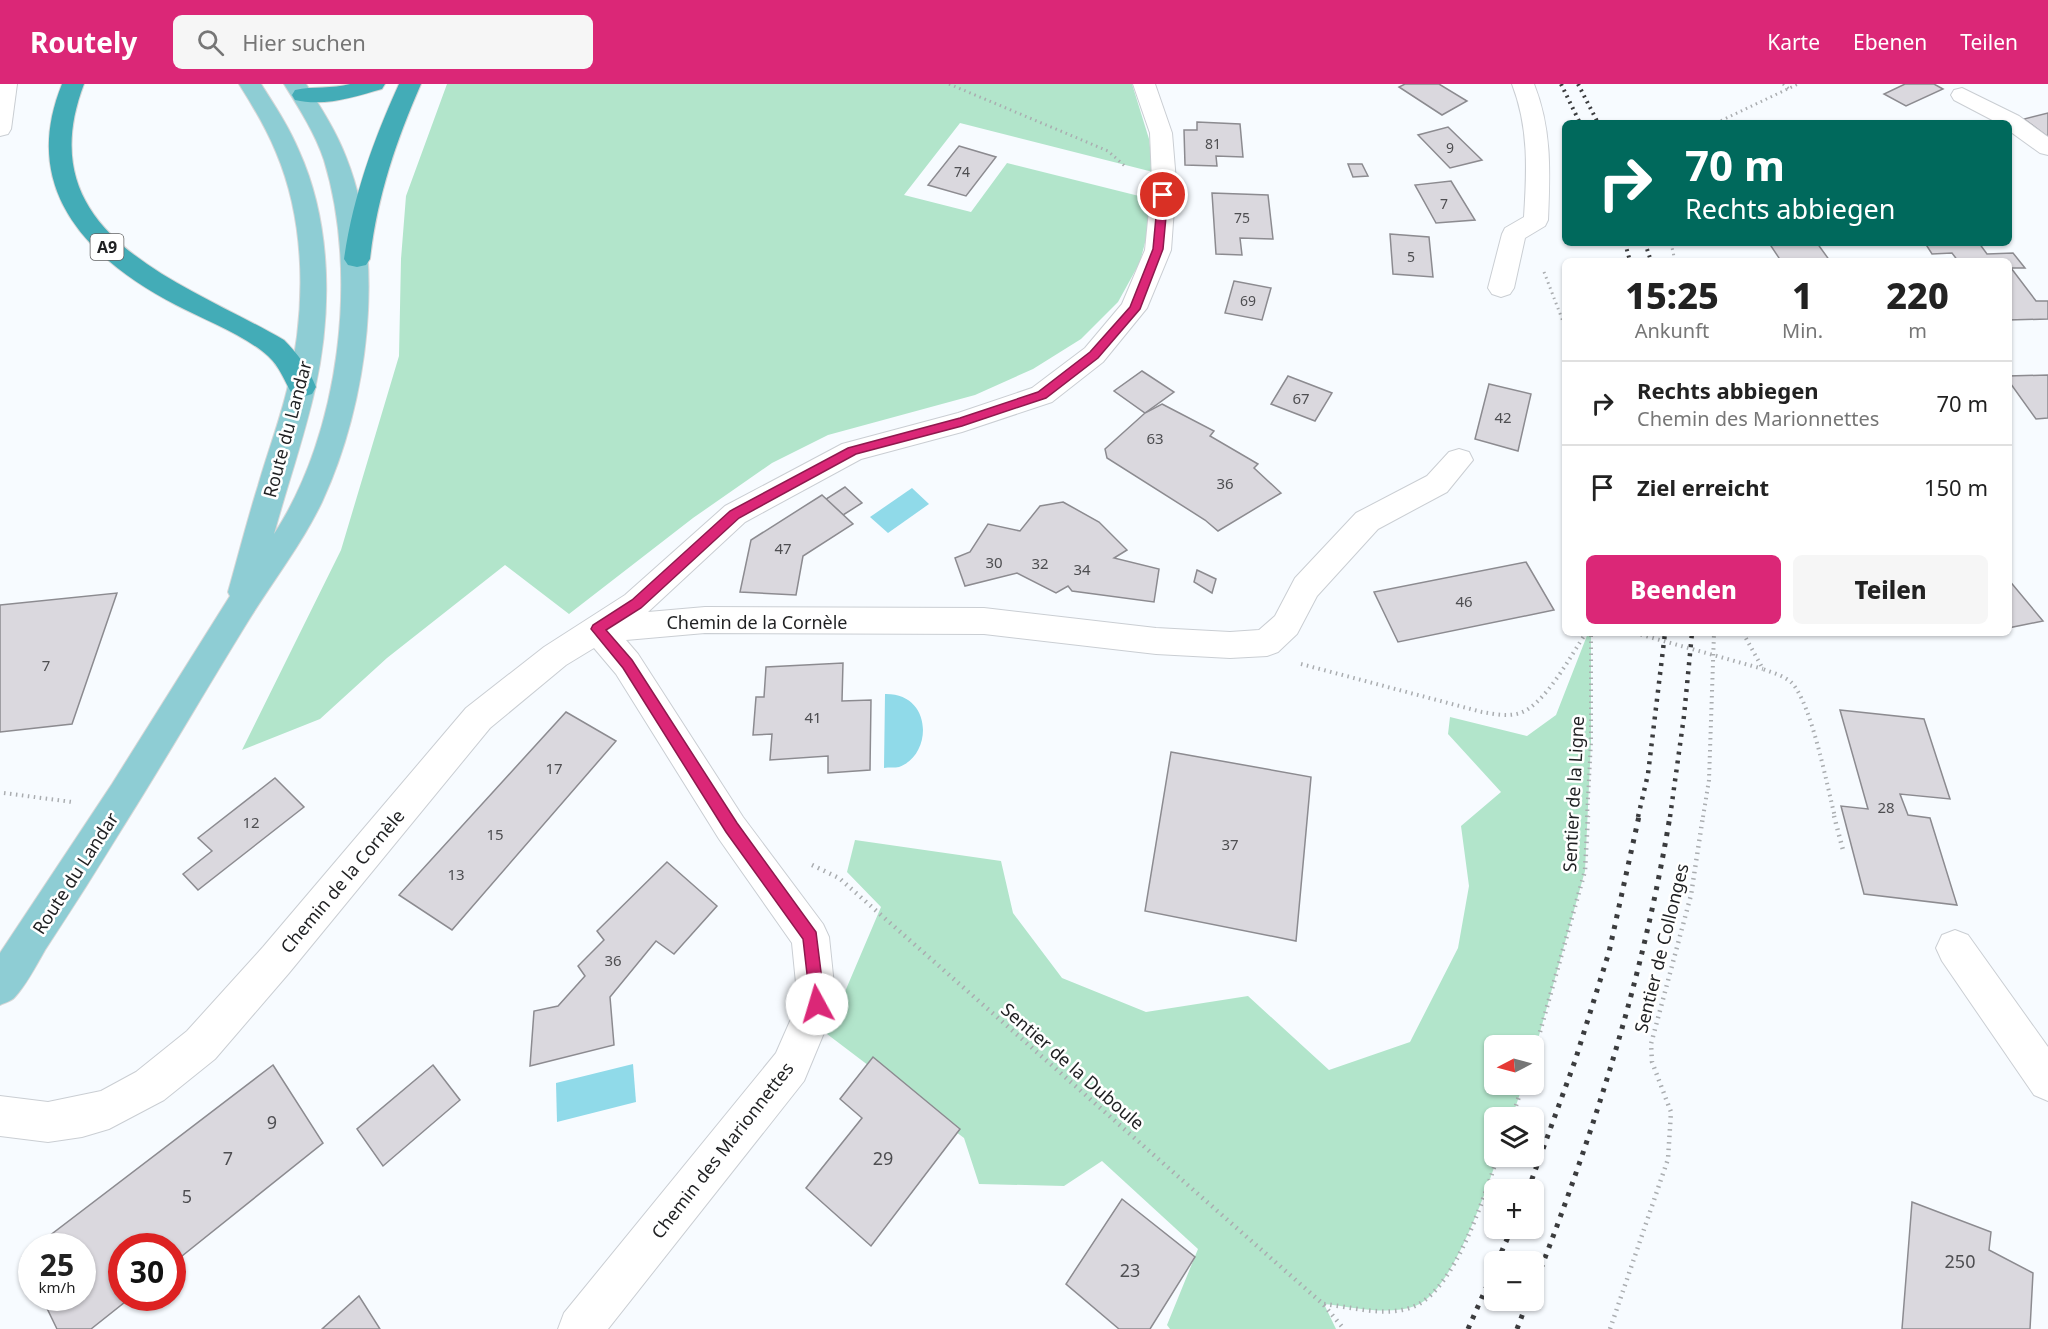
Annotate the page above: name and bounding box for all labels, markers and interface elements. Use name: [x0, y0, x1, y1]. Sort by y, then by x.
search box: [173, 15, 593, 69]
text: Routely: [30, 23, 137, 61]
icon: search: [194, 26, 227, 59]
text: Hier suchen: [242, 27, 366, 57]
text: Karte: [1767, 28, 1820, 56]
text: Ebenen: [1853, 28, 1927, 56]
text: Teilen: [1960, 28, 2018, 56]
house number: 81: [1205, 134, 1221, 153]
text: 70 m: [1685, 136, 1785, 193]
house number: 9: [1446, 138, 1454, 157]
icon: right: [1586, 144, 1664, 222]
house number: 74: [954, 162, 970, 181]
pin: [1137, 169, 1188, 220]
icon: arrive: [1146, 178, 1179, 211]
text: Rechts abbiegen: [1685, 190, 1895, 227]
house number: 7: [1440, 194, 1448, 213]
house number: 75: [1234, 208, 1250, 227]
road number: A9: [90, 234, 124, 260]
house number: 5: [1407, 247, 1415, 266]
text: 15:25: [1625, 271, 1719, 320]
text: 1: [1792, 271, 1813, 320]
text: 220: [1886, 271, 1949, 320]
house number: 69: [1240, 291, 1256, 310]
text: Ankunft: [1635, 317, 1709, 344]
text: Min.: [1782, 317, 1823, 344]
text: m: [1908, 317, 1927, 344]
street label: Route du Landar: [257, 357, 317, 500]
text: Rechts abbiegen: [1637, 375, 1819, 405]
icon: right: [1586, 387, 1619, 420]
house number: 67: [1292, 388, 1310, 408]
text: 70 m: [1937, 388, 1988, 418]
text: Chemin des Marionnettes: [1637, 405, 1879, 432]
house number: 42: [1494, 407, 1512, 427]
house number: 63: [1146, 428, 1164, 448]
icon: arrive: [1586, 471, 1619, 504]
text: Ziel erreicht: [1637, 472, 1769, 502]
text: 150 m: [1924, 472, 1988, 502]
house number: 36: [1216, 473, 1234, 493]
house number: 47: [774, 538, 792, 558]
house number: 30: [985, 552, 1003, 572]
house number: 32: [1031, 553, 1049, 573]
button: Beenden: [1586, 555, 1781, 624]
button: Teilen: [1793, 555, 1988, 624]
house number: 34: [1073, 559, 1091, 579]
house number: 46: [1455, 591, 1473, 611]
street label: Chemin de la Cornèle: [666, 610, 848, 634]
house number: 7: [42, 655, 50, 675]
house number: 41: [804, 707, 822, 727]
street label: Sentier de la Ligne: [1557, 715, 1589, 873]
house number: 17: [545, 758, 563, 778]
house number: 28: [1877, 797, 1895, 817]
street label: Chemin de la Cornèle: [275, 804, 409, 958]
street label: Route du Landar: [27, 807, 124, 939]
house number: 12: [242, 812, 260, 832]
house number: 15: [486, 824, 504, 844]
house number: 37: [1221, 834, 1239, 854]
street label: Sentier de Collonges: [1628, 861, 1694, 1035]
house number: 13: [447, 864, 465, 884]
house number: 36: [604, 950, 622, 970]
position arrow: [785, 972, 849, 1036]
street label: Sentier de la Duboule: [996, 997, 1150, 1135]
north arrow: [1484, 1035, 1544, 1095]
map controls: [1484, 1035, 1544, 1311]
street label: Chemin des Marionnettes: [645, 1057, 799, 1243]
button: layers: [1484, 1107, 1544, 1167]
house number: 9: [267, 1110, 277, 1134]
house number: 7: [223, 1146, 233, 1170]
house number: 29: [873, 1146, 893, 1170]
button: +: [1484, 1179, 1544, 1239]
house number: 5: [182, 1184, 192, 1208]
speed limit sign: 30: [108, 1233, 186, 1311]
text: 25: [40, 1244, 74, 1285]
house number: 250: [1945, 1249, 1975, 1273]
button: −: [1484, 1251, 1544, 1311]
house number: 23: [1120, 1258, 1140, 1282]
text: km/h: [39, 1277, 75, 1297]

